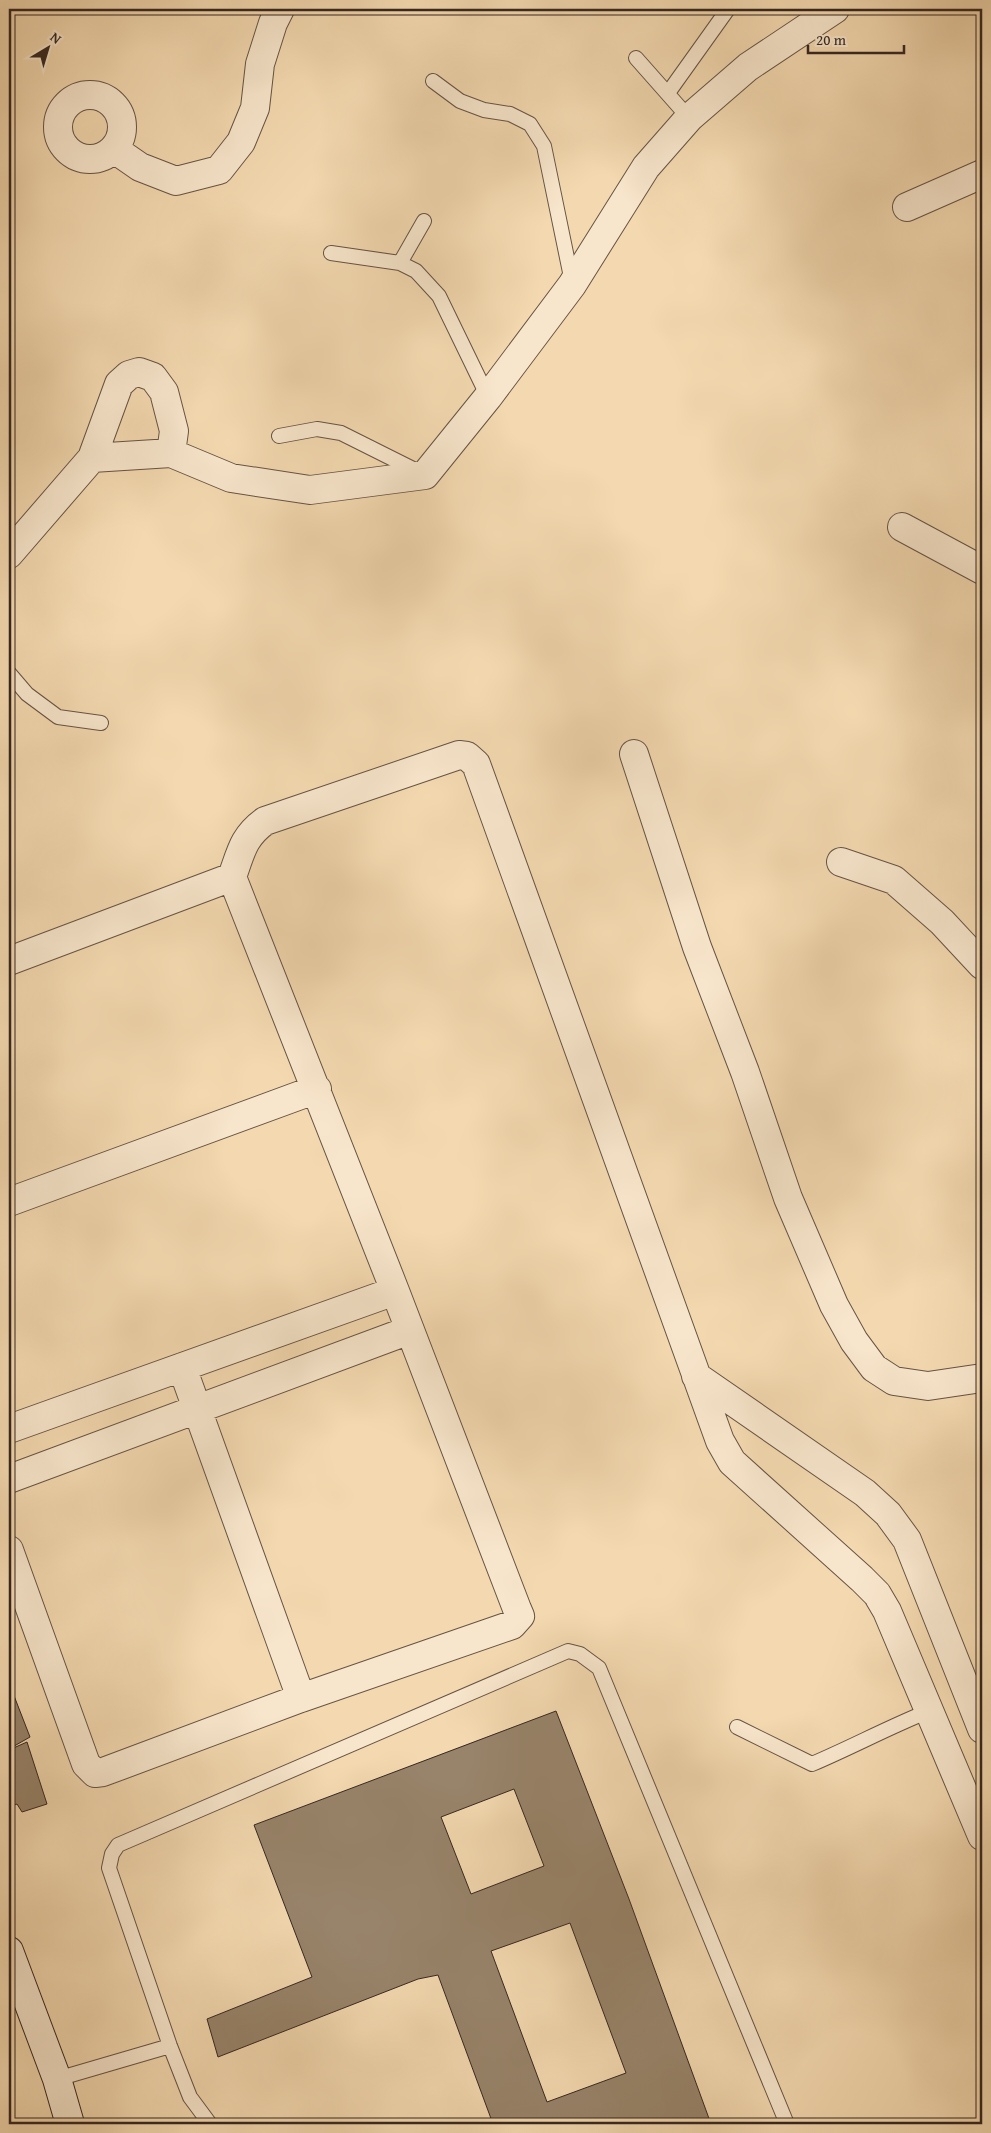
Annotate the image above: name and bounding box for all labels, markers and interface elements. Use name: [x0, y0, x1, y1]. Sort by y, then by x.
north arrow: [22, 22, 72, 72]
scale bar: [808, 22, 905, 54]
text: N: [46, 27, 66, 49]
text: 20 m: [816, 29, 847, 50]

